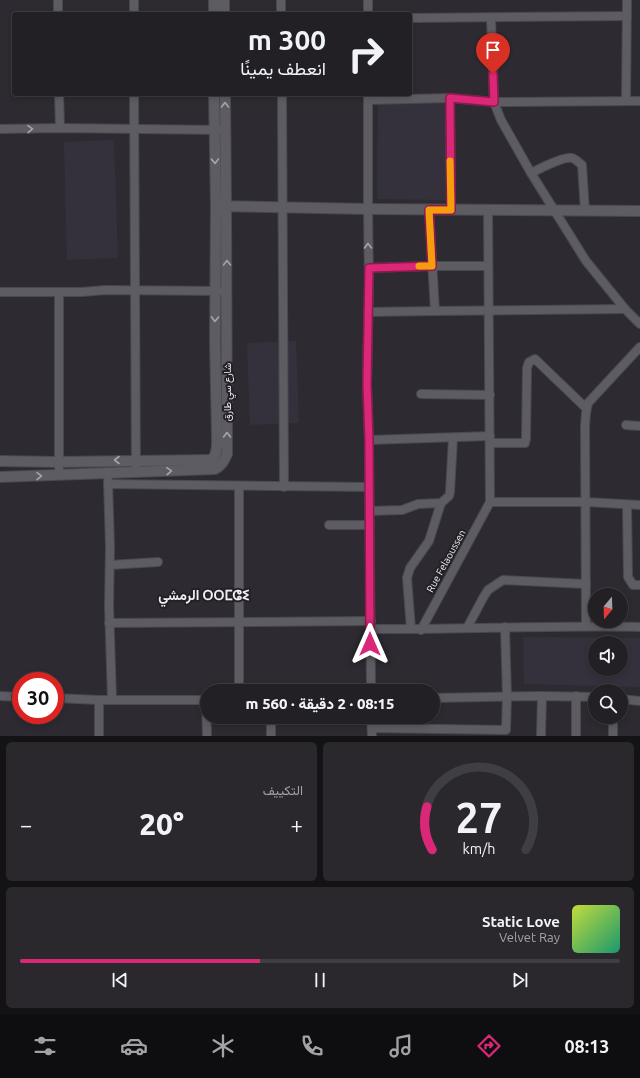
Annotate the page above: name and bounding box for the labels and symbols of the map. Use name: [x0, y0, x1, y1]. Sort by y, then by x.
pin: [476, 33, 510, 74]
one-way arrow: [221, 102, 229, 108]
one-way arrow: [27, 125, 33, 133]
one-way arrow: [211, 158, 219, 164]
one-way arrow: [364, 243, 373, 249]
one-way arrow: [223, 260, 231, 266]
one-way arrow: [211, 316, 219, 322]
street label: شارع سي طارق: [222, 363, 236, 421]
one-way arrow: [223, 432, 231, 438]
one-way arrow: [114, 456, 120, 465]
one-way arrow: [166, 467, 172, 475]
one-way arrow: [36, 471, 42, 480]
street label: Rue Felaoussen: [424, 528, 468, 594]
district label: الرمشي ⵔⵔⵎⵛⵉ: [158, 587, 250, 607]
north arrow: [588, 588, 628, 628]
position arrow: [349, 623, 391, 665]
speed limit sign: 30: [12, 672, 64, 724]

